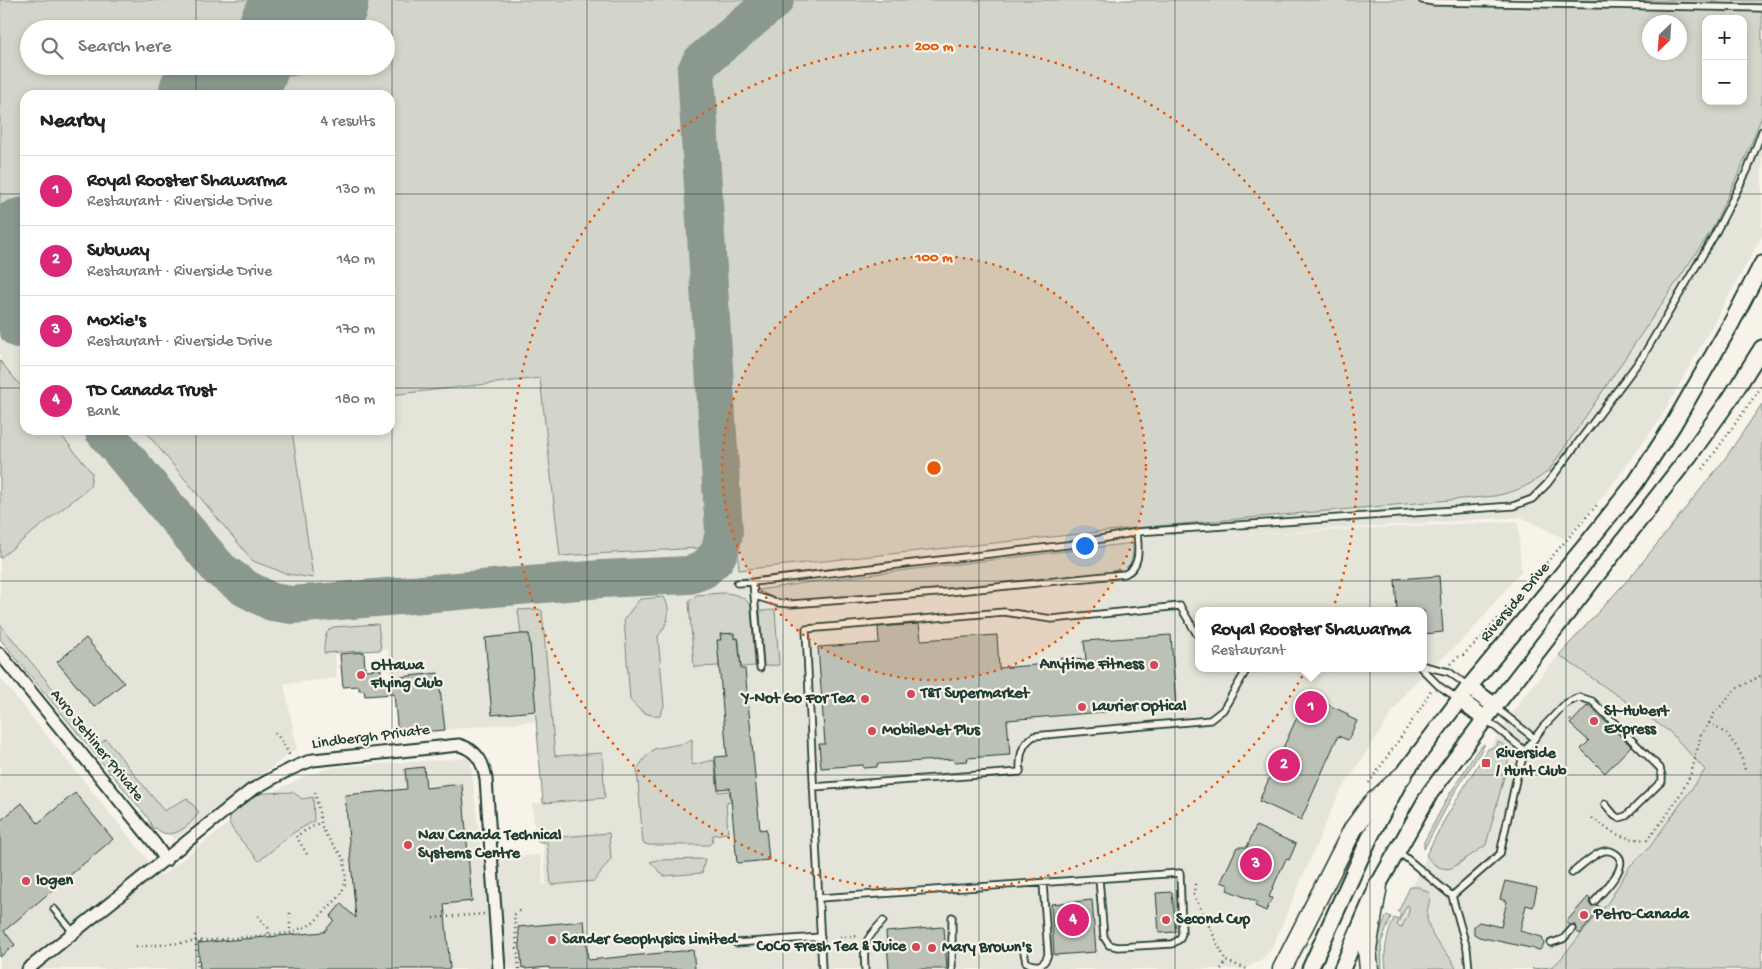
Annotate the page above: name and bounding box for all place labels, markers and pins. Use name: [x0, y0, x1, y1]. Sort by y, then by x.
centre of rings: [925, 459, 943, 477]
place label: Anytime Fitness: [1039, 656, 1145, 675]
place label: Ottawa Flying Club: [370, 657, 443, 694]
marker: Anytime Fitness: [1148, 659, 1160, 671]
marker: Ottawa Flying Club: [355, 669, 367, 681]
place label: T&T Supermarket: [919, 685, 1031, 704]
marker: T&T Supermarket: [905, 688, 917, 700]
pin: 1: [1295, 688, 1327, 726]
place label: Y-Not Go For Tea: [740, 690, 856, 709]
marker: Y-Not Go For Tea: [859, 693, 871, 705]
place label: Laurier Optical: [1092, 698, 1187, 717]
marker: Laurier Optical: [1076, 701, 1088, 713]
place label: St-Hubert Express: [1604, 703, 1670, 740]
marker: St-Hubert Express: [1588, 715, 1600, 727]
place label: MobileNet Plus: [882, 722, 981, 741]
marker: MobileNet Plus: [866, 725, 878, 737]
place label: Riverside / Hunt Club: [1495, 745, 1567, 782]
pin: 2: [1268, 746, 1300, 784]
marker: Riverside / Hunt Club: [1480, 757, 1492, 769]
place label: Nav Canada Technical Systems Centre: [418, 827, 562, 864]
marker: Nav Canada Technical Systems Centre: [402, 839, 414, 851]
pin: 3: [1240, 845, 1272, 883]
place label: Iogen: [36, 872, 74, 891]
marker: Iogen: [20, 875, 32, 887]
pin: 4: [1057, 901, 1089, 939]
place label: Petro-Canada: [1593, 906, 1690, 925]
marker: Petro-Canada: [1578, 909, 1590, 921]
place label: Second Cup: [1176, 911, 1250, 930]
marker: Second Cup: [1160, 914, 1172, 926]
place label: Sander Geophysics Limited: [562, 931, 738, 950]
marker: Sander Geophysics Limited: [546, 934, 558, 946]
place label: CoCo Fresh Tea & Juice: [755, 938, 907, 957]
place label: Mary Brown's: [942, 939, 1033, 958]
marker: CoCo Fresh Tea & Juice: [910, 941, 922, 953]
marker: Mary Brown's: [926, 942, 938, 954]

